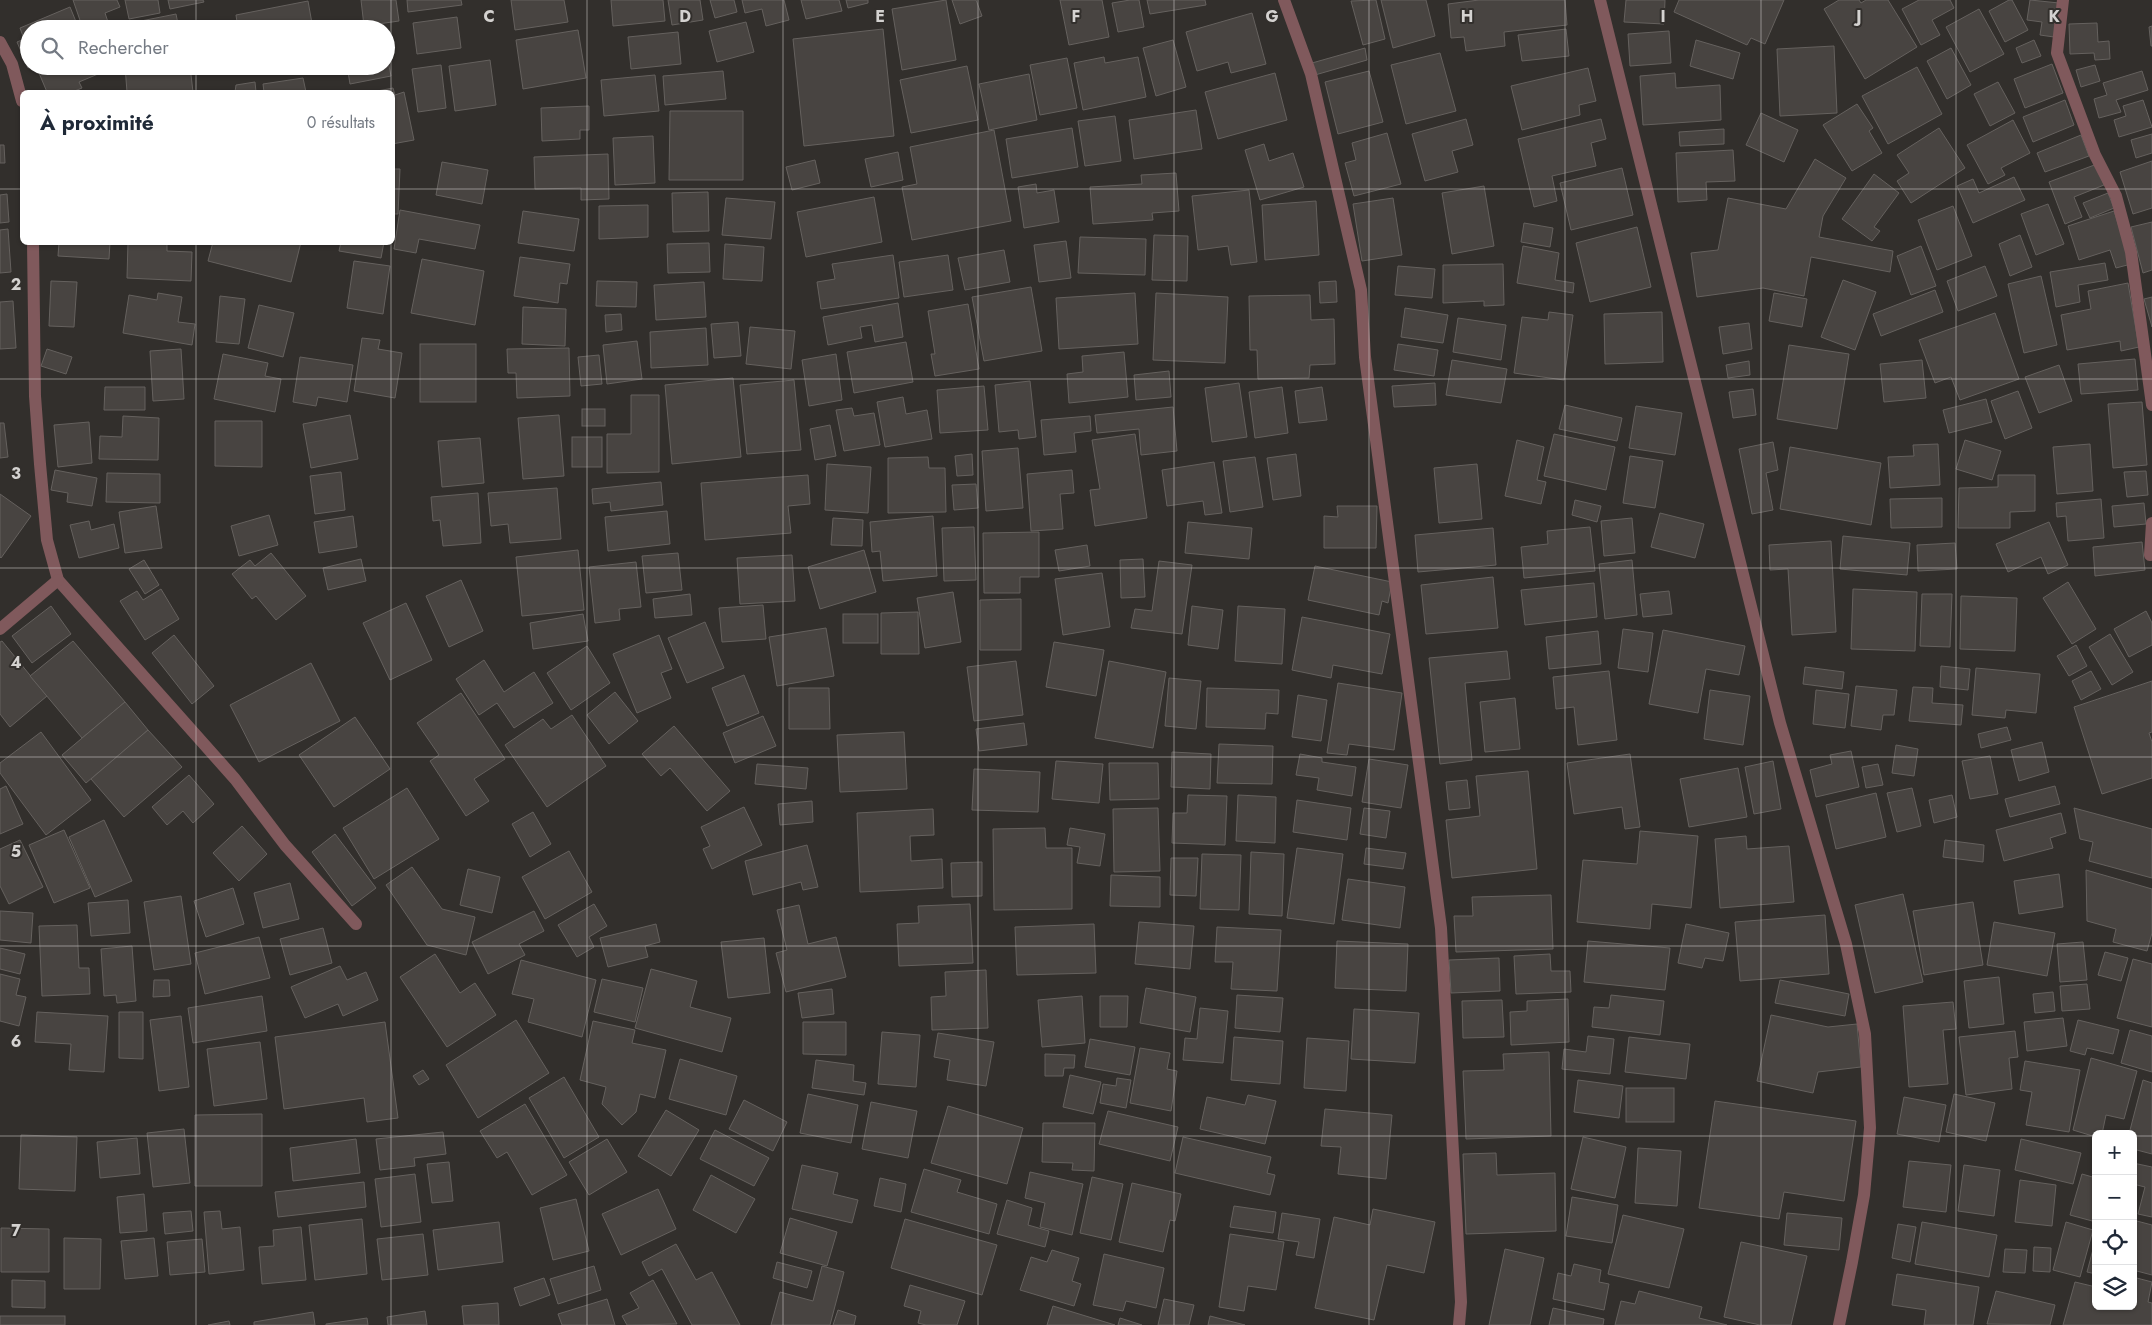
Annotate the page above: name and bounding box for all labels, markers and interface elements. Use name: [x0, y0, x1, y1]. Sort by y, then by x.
text: C: [483, 5, 495, 28]
text: D: [679, 5, 691, 28]
text: E: [875, 5, 885, 28]
text: F: [1072, 5, 1080, 28]
text: G: [1265, 5, 1279, 28]
text: H: [1461, 5, 1473, 28]
text: I: [1660, 5, 1666, 28]
text: J: [1853, 5, 1862, 28]
text: K: [2048, 5, 2060, 28]
search box: [20, 20, 395, 75]
icon: search: [38, 34, 66, 62]
text: Rechercher: [78, 34, 169, 61]
text: À proximité: [40, 108, 154, 138]
text: 0 résultats: [307, 111, 375, 134]
text: 2: [11, 273, 21, 296]
text: 3: [11, 462, 21, 485]
text: 4: [10, 651, 22, 674]
text: 5: [11, 840, 21, 863]
text: 6: [11, 1030, 21, 1053]
map controls: [2092, 1130, 2137, 1310]
button: +: [2092, 1130, 2137, 1175]
button: −: [2092, 1175, 2137, 1220]
text: 7: [11, 1219, 21, 1242]
button: locate: [2092, 1220, 2137, 1265]
button: layers: [2092, 1265, 2137, 1310]

